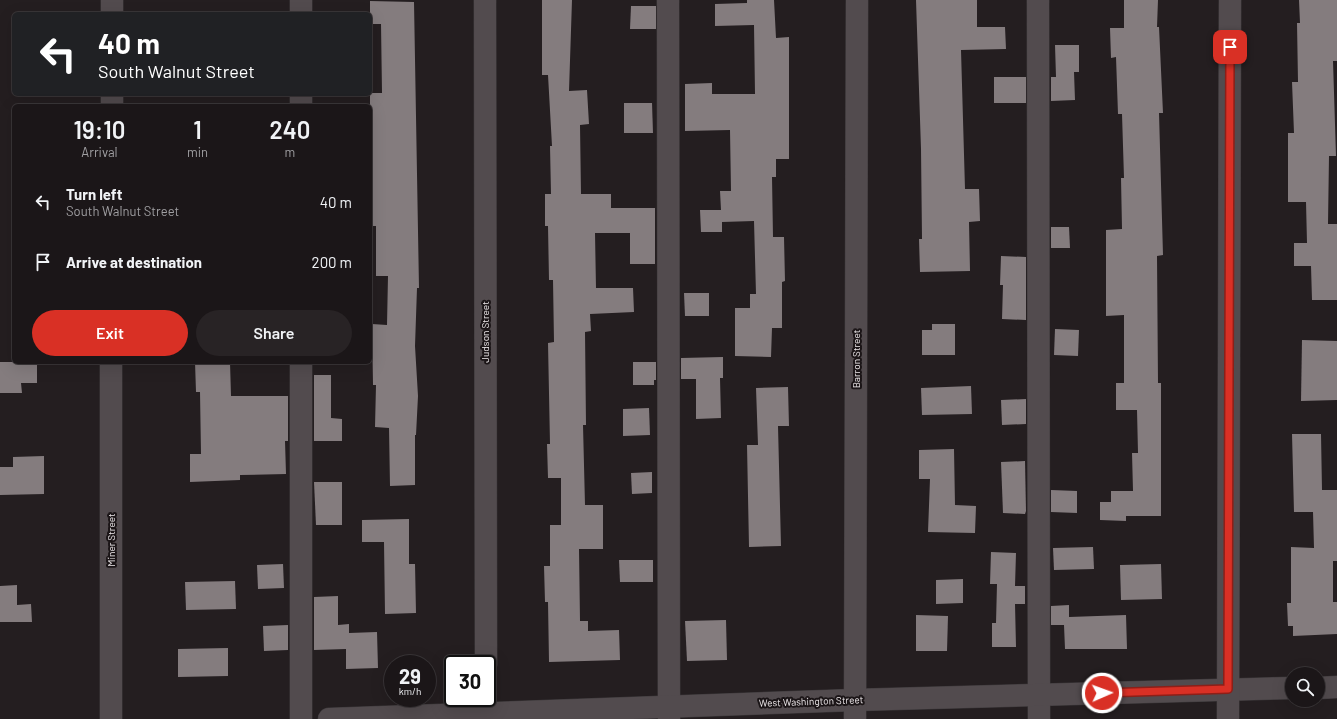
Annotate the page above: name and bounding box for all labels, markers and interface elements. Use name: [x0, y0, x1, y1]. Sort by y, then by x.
text: 40 m: [98, 26, 160, 60]
icon: left: [32, 28, 84, 80]
pin: [1213, 30, 1247, 64]
icon: arrive: [1219, 36, 1241, 58]
text: South Walnut Street: [98, 60, 255, 82]
text: 19:10: [74, 115, 125, 144]
text: 1: [193, 115, 202, 144]
text: 240: [270, 115, 310, 144]
text: Arrival: [81, 144, 118, 160]
text: min: [187, 144, 208, 160]
text: m: [285, 144, 295, 160]
text: Turn left: [66, 185, 122, 203]
icon: left: [32, 191, 54, 213]
text: 40 m: [320, 193, 352, 211]
text: South Walnut Street: [66, 203, 179, 219]
icon: arrive: [32, 251, 54, 273]
text: Arrive at destination: [66, 253, 202, 271]
text: 200 m: [312, 253, 352, 271]
street label: Judson Street: [479, 301, 491, 363]
button: Exit: [32, 310, 188, 356]
button: Share: [196, 310, 352, 356]
street label: Barron Street: [850, 329, 862, 388]
street label: Miner Street: [105, 513, 117, 567]
speed limit sign: 30: [444, 655, 496, 707]
text: 29: [399, 664, 421, 688]
map controls: [1285, 667, 1325, 707]
button: search: [1285, 667, 1325, 707]
position arrow: [1081, 672, 1123, 714]
text: km/h: [399, 685, 421, 697]
street label: West Washington Street: [759, 693, 864, 709]

